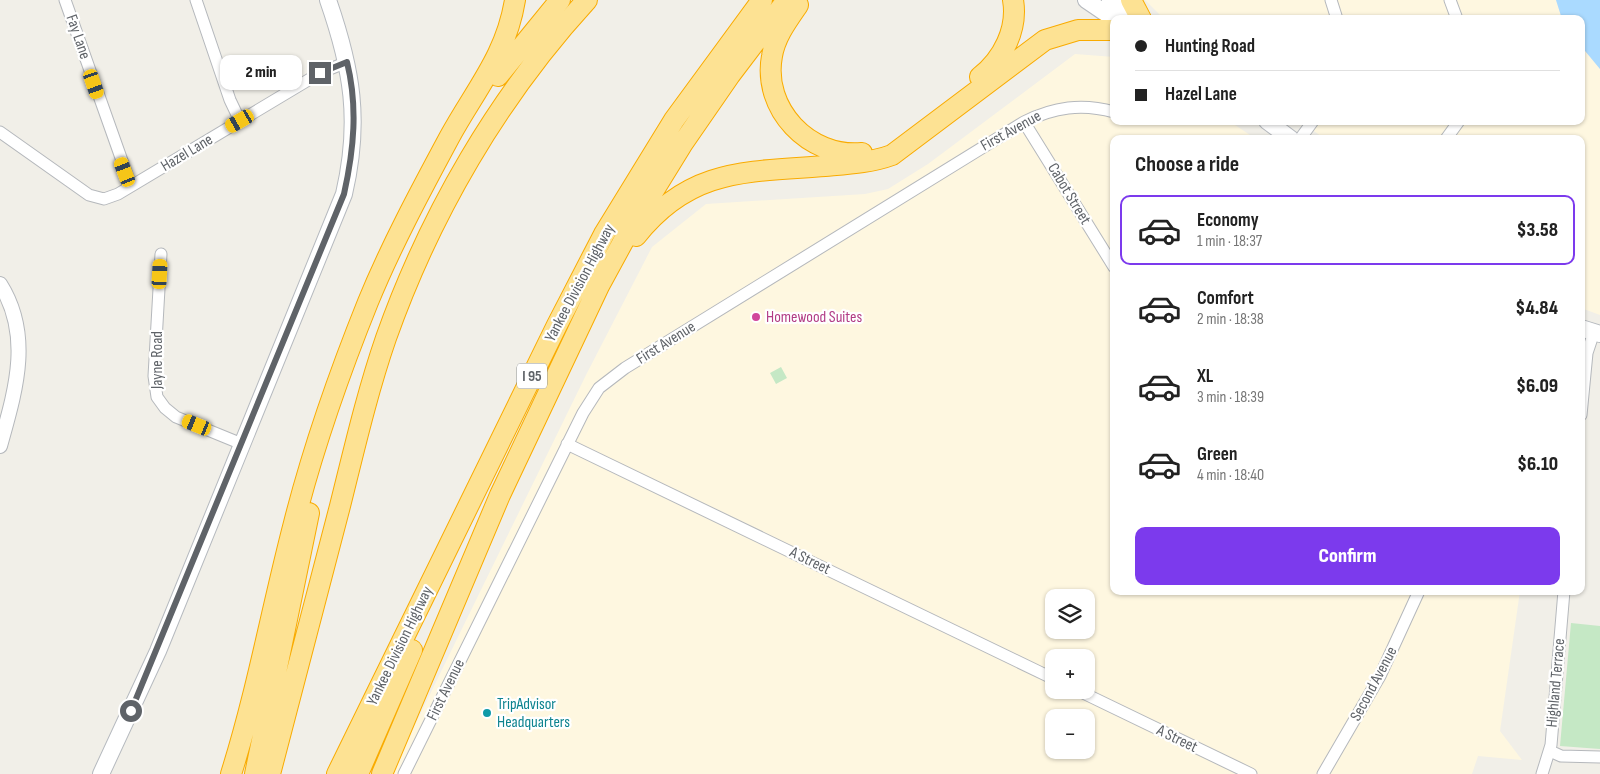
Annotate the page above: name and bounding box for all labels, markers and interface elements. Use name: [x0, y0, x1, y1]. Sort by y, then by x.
street label: Fay Lane: [62, 12, 94, 62]
text: Hunting Road: [1165, 35, 1255, 58]
callout: 2 min: [220, 56, 302, 90]
route end: [309, 62, 331, 84]
text: 2 min: [245, 63, 277, 82]
car: [82, 67, 105, 101]
text: Hazel Lane: [1165, 83, 1237, 106]
car: [223, 107, 256, 135]
street label: First Avenue: [978, 107, 1044, 155]
street label: Hazel Lane: [158, 130, 216, 176]
text: Choose a ride: [1135, 151, 1239, 178]
car: [112, 155, 137, 189]
street label: Cabot Street: [1043, 160, 1095, 228]
icon: car: [1137, 208, 1182, 253]
text: Economy: [1197, 209, 1259, 232]
text: $3.58: [1517, 219, 1558, 242]
street label: Yankee Division Highway: [541, 221, 619, 345]
text: 1 min · 18:37: [1197, 232, 1262, 251]
car: [151, 259, 168, 289]
icon: car: [1137, 286, 1182, 331]
text: Comfort: [1197, 287, 1254, 310]
text: $4.84: [1516, 297, 1558, 320]
place label: Homewood Suites: [766, 308, 863, 327]
text: 2 min · 18:38: [1197, 310, 1264, 329]
marker: Homewood Suites: [750, 311, 762, 323]
street label: First Avenue: [633, 317, 699, 369]
street label: Jayne Road: [148, 331, 167, 390]
road number: I 95: [517, 364, 547, 388]
icon: car: [1137, 364, 1182, 409]
text: XL: [1197, 365, 1213, 388]
text: $6.09: [1516, 375, 1558, 398]
text: 3 min · 18:39: [1197, 388, 1264, 407]
car: [180, 412, 213, 438]
icon: car: [1137, 442, 1182, 487]
text: Green: [1197, 443, 1237, 466]
text: $6.10: [1517, 453, 1558, 476]
text: 4 min · 18:40: [1197, 466, 1264, 485]
button: Confirm: [1135, 527, 1560, 585]
street label: A Street: [786, 543, 834, 579]
street label: Yankee Division Highway: [363, 583, 437, 709]
map controls: [1045, 589, 1095, 759]
button: layers: [1045, 589, 1095, 639]
street label: Highland Terrace: [1543, 638, 1569, 728]
street label: Second Avenue: [1346, 644, 1402, 724]
button: +: [1045, 649, 1095, 699]
street label: First Avenue: [423, 656, 469, 724]
place label: TripAdvisor Headquarters: [497, 695, 570, 732]
route start: [120, 700, 142, 722]
marker: TripAdvisor Headquarters: [481, 707, 493, 719]
button: −: [1045, 709, 1095, 759]
street label: A Street: [1153, 721, 1201, 757]

